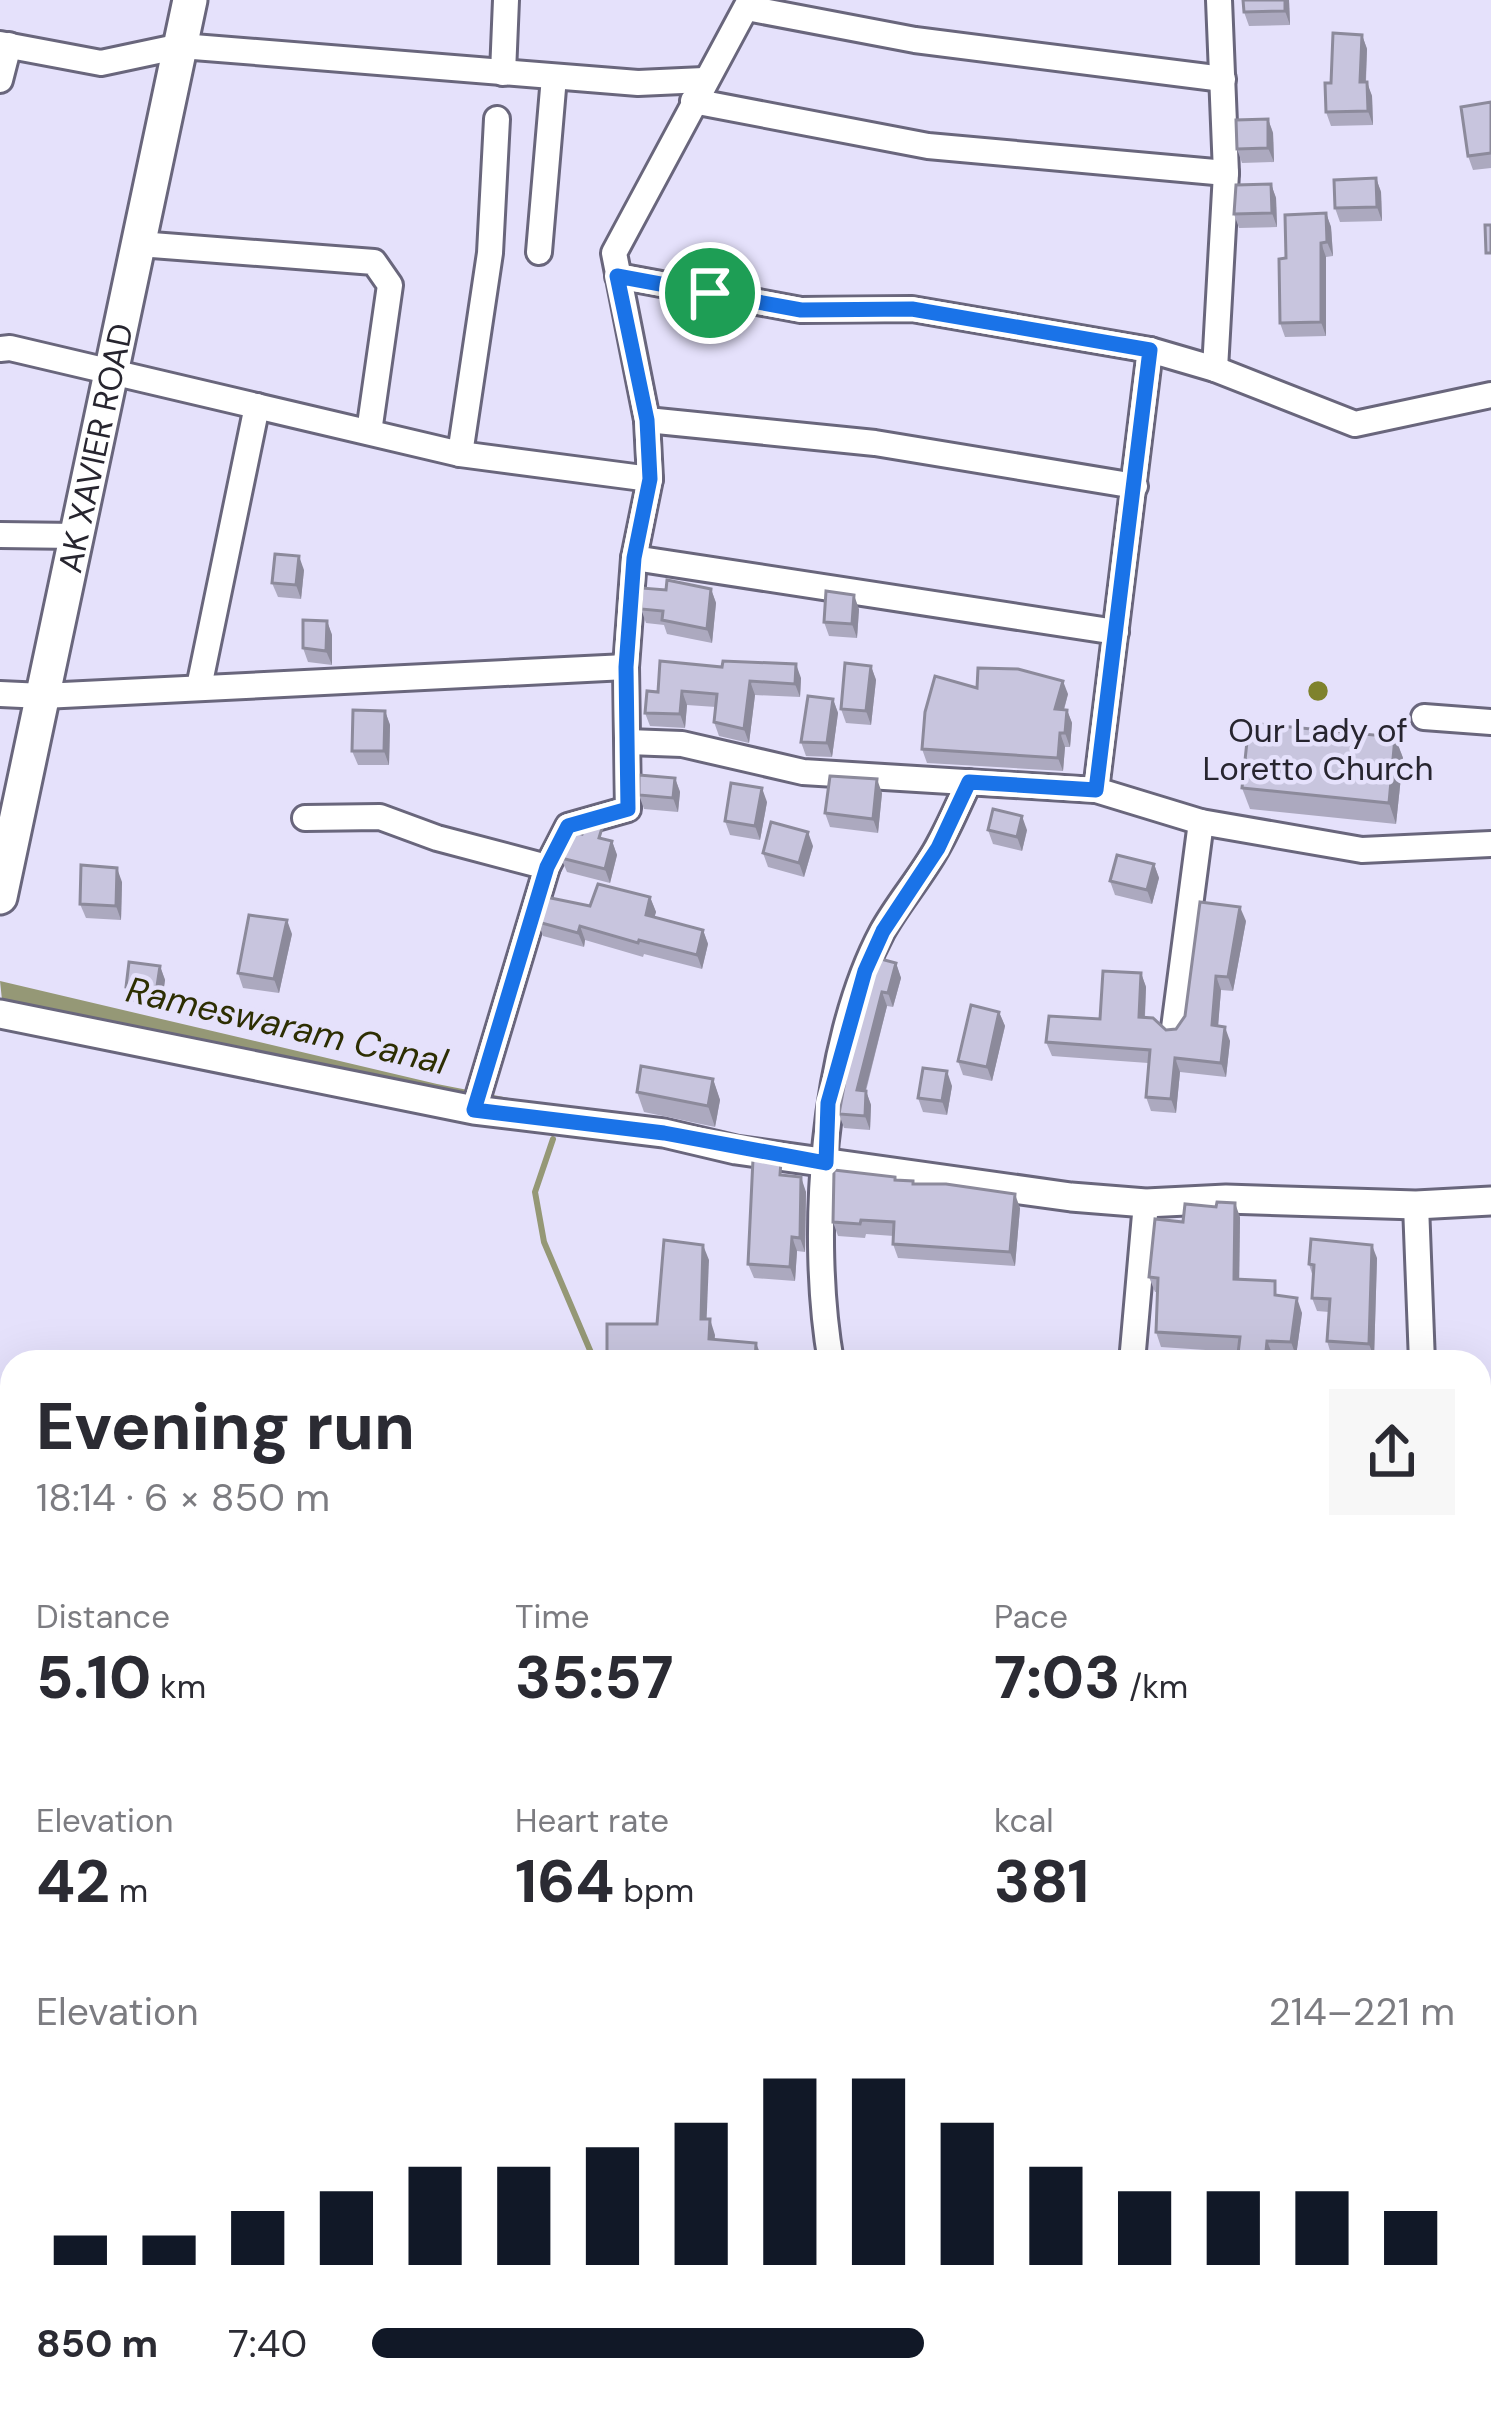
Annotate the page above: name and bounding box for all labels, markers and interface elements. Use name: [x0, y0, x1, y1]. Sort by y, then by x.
pin: [659, 242, 761, 344]
icon: arrive: [677, 260, 743, 326]
street label: AK XAVIER ROAD: [48, 320, 143, 577]
marker: Our Lady of Loretto Church: [1305, 678, 1331, 704]
place label: Our Lady of Loretto Church: [1203, 709, 1433, 790]
water label: Rameswaram Canal: [122, 966, 453, 1085]
text: Evening run: [36, 1384, 415, 1469]
button: share: [1329, 1389, 1455, 1515]
text: 18:14 · 6 × 850 m: [36, 1472, 330, 1523]
text: Distance: [36, 1595, 170, 1638]
text: Time: [515, 1595, 590, 1638]
text: Pace: [994, 1595, 1068, 1638]
text: 5.10: [36, 1638, 151, 1717]
text: 35:57: [515, 1638, 673, 1717]
text: 7:03: [994, 1638, 1120, 1717]
text: km: [151, 1665, 206, 1708]
text: /km: [1120, 1665, 1188, 1708]
text: Elevation: [36, 1799, 174, 1842]
text: Heart rate: [515, 1799, 669, 1842]
text: kcal: [994, 1799, 1054, 1842]
text: 42: [36, 1842, 110, 1921]
text: 164: [515, 1842, 615, 1921]
text: 381: [994, 1842, 1089, 1921]
text: m: [110, 1869, 148, 1912]
text: bpm: [615, 1869, 694, 1912]
text: Elevation: [36, 1986, 199, 2037]
text: 214–221 m: [1268, 1986, 1455, 2037]
text: 850 m: [36, 2318, 158, 2369]
text: 7:40: [228, 2318, 307, 2369]

